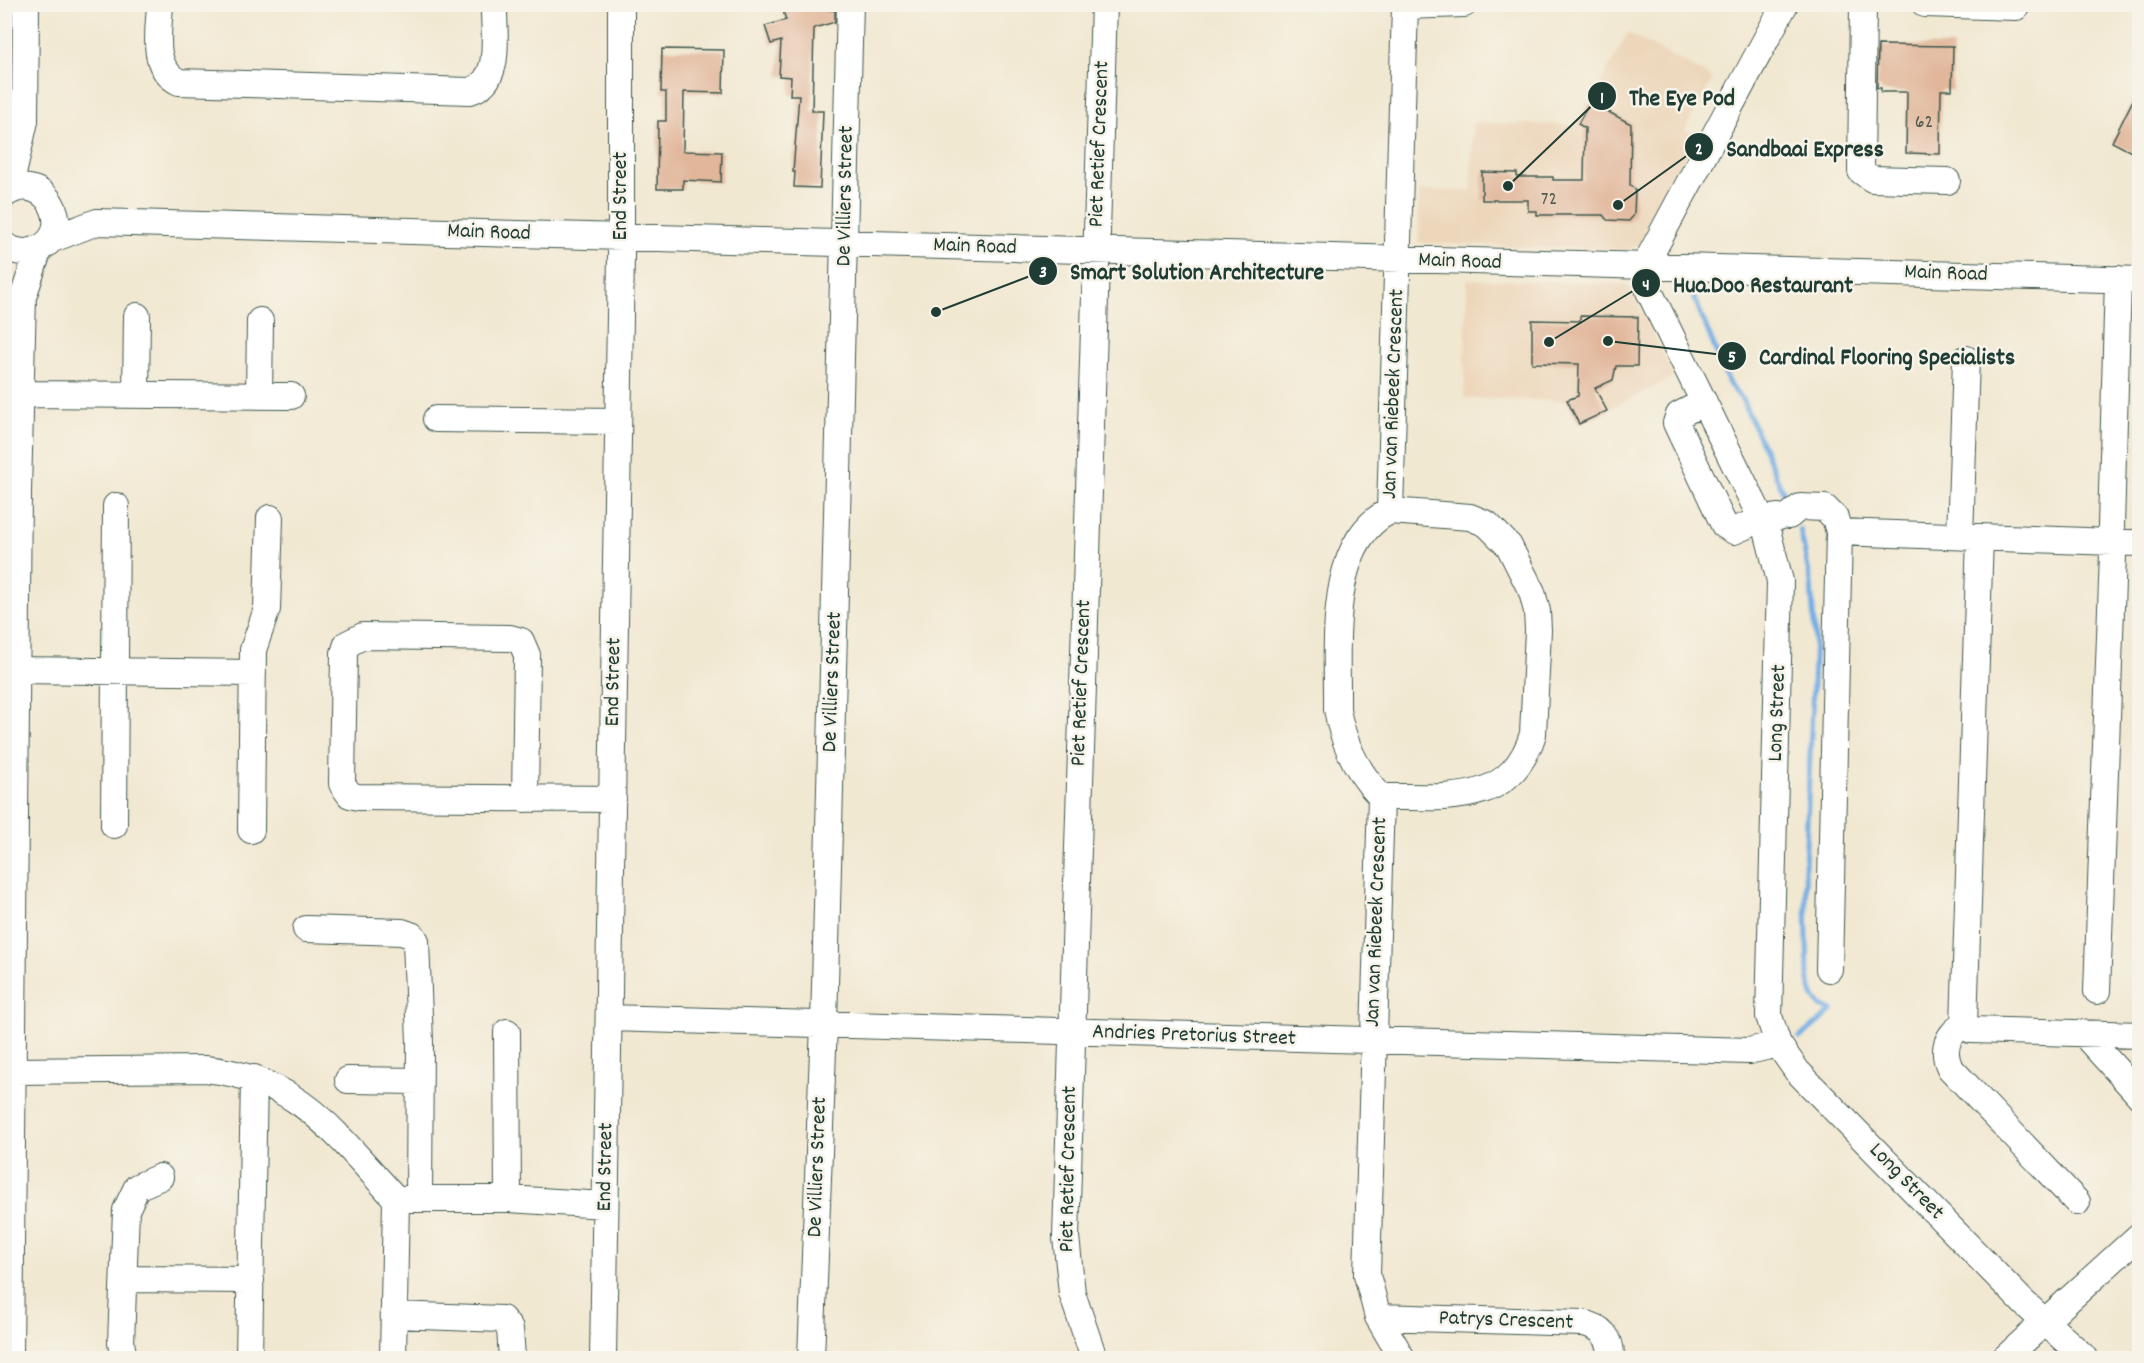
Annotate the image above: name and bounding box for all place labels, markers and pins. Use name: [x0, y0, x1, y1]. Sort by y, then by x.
callout: The Eye Pod: [1587, 75, 1747, 117]
callout: Sandbaai Express: [1684, 126, 1895, 168]
callout: Smart Solution Architecture: [1028, 250, 1336, 292]
callout: Hua.Doo Restaurant: [1631, 262, 1865, 304]
callout: Cardinal Flooring Specialists: [1717, 335, 2027, 377]

